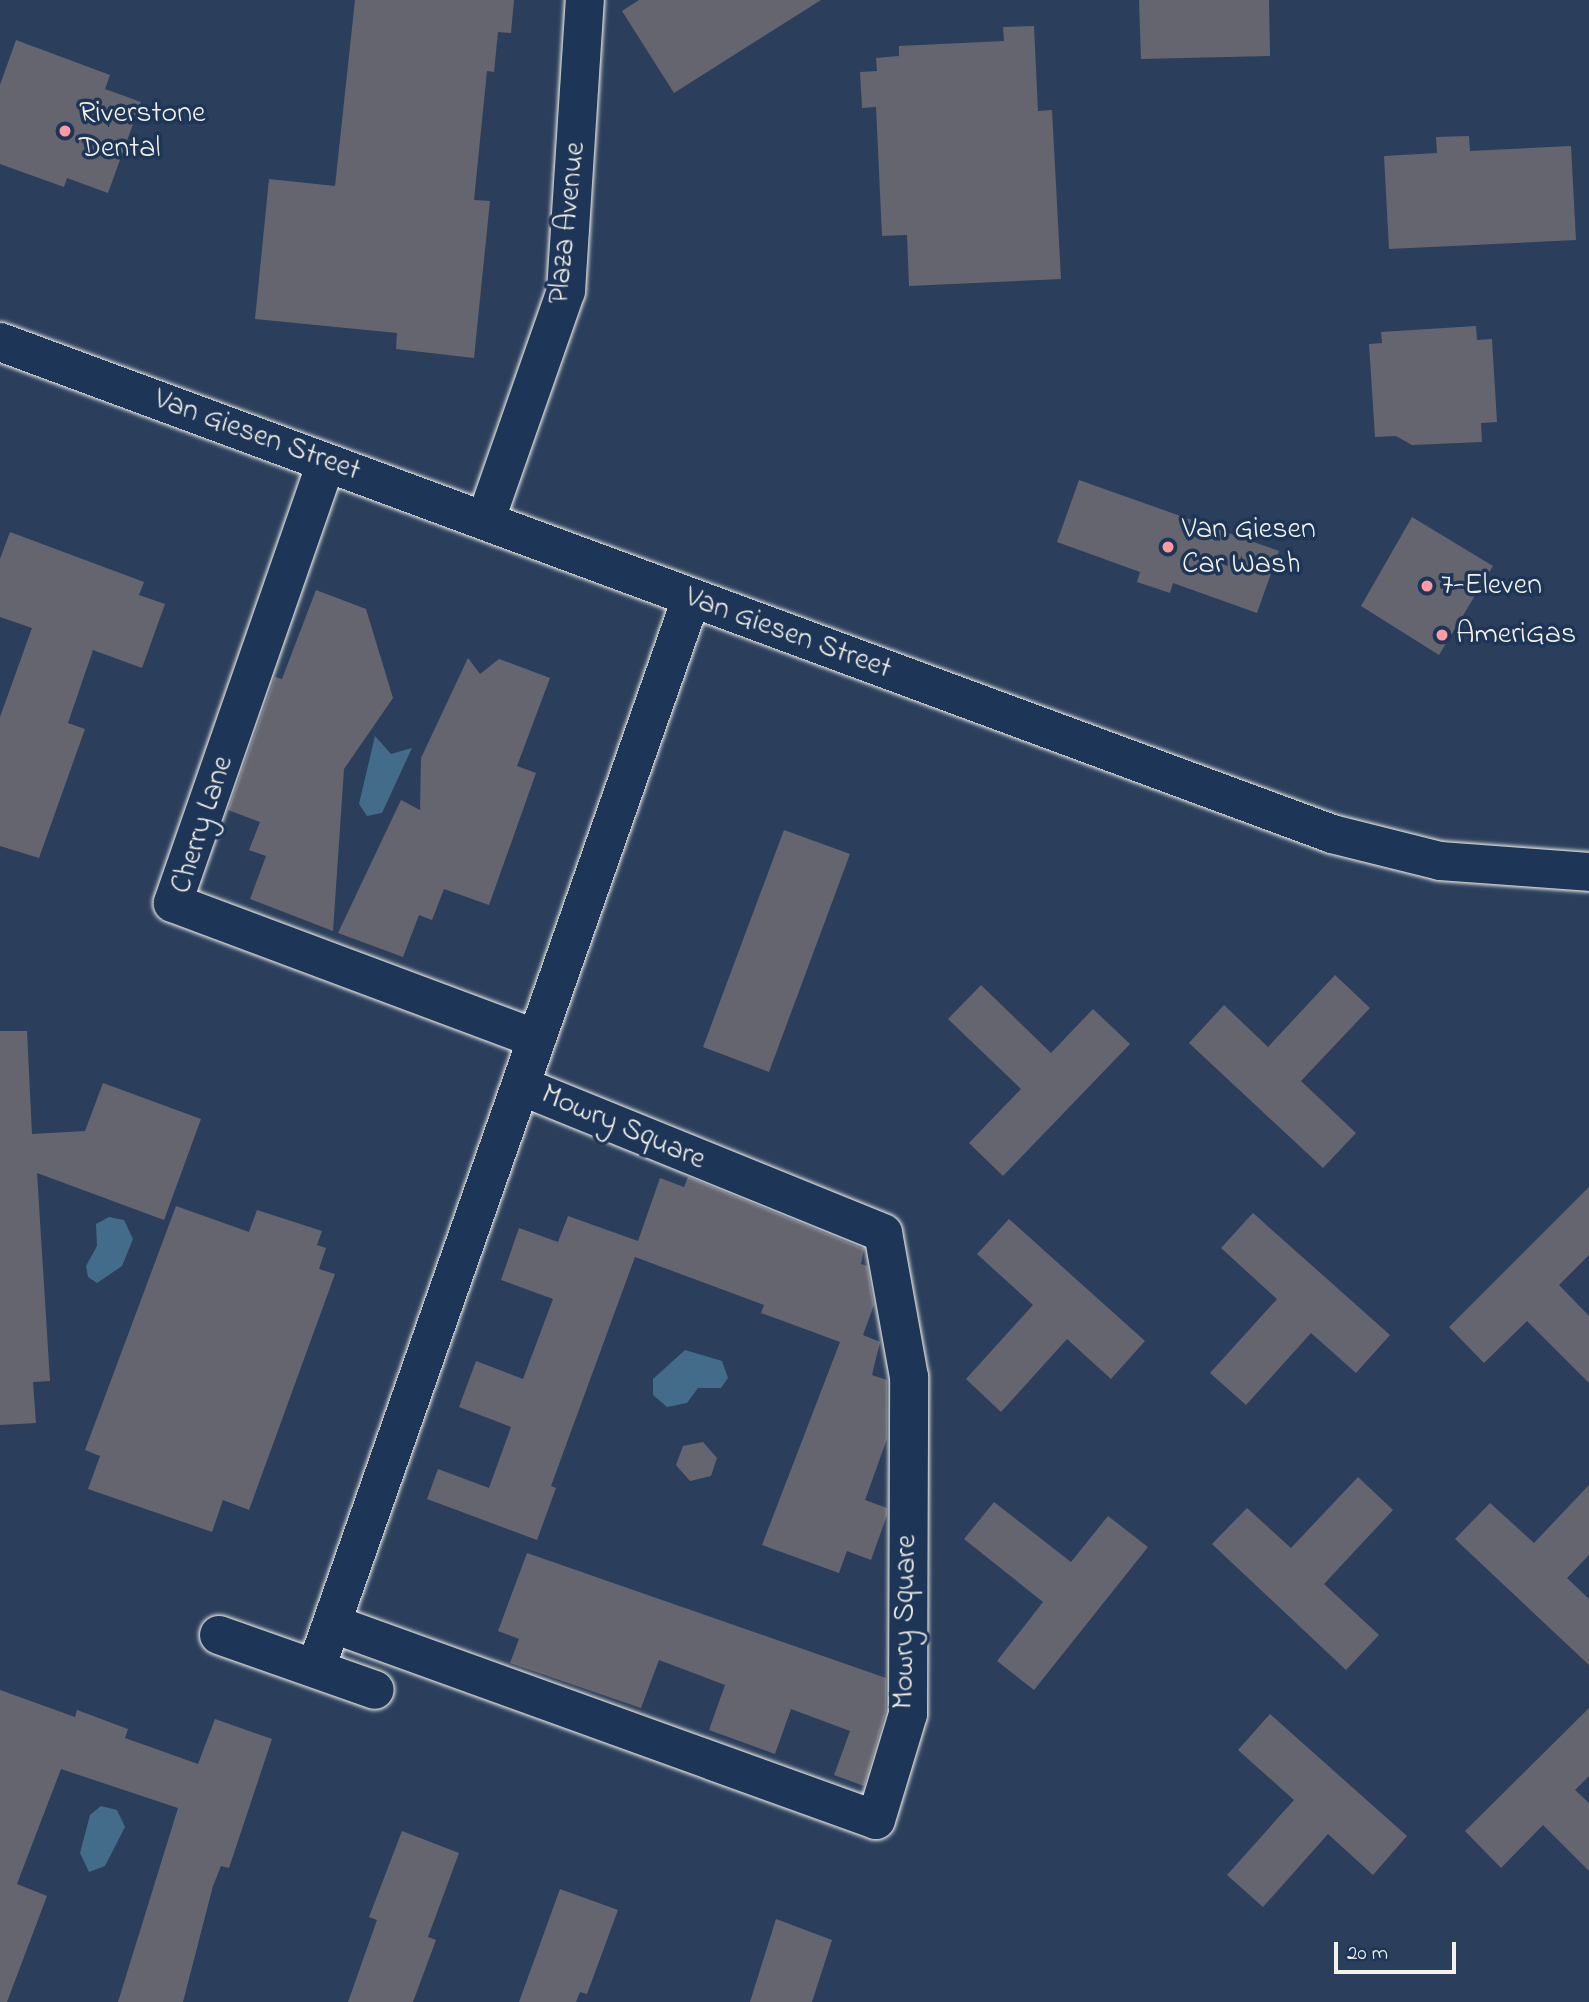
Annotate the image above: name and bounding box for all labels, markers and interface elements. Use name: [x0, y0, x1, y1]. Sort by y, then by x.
place label: Riverstone Dental: [79, 96, 205, 166]
marker: Riverstone Dental: [57, 123, 73, 139]
street label: Plaza Avenue: [542, 140, 594, 306]
street label: Van Giesen Street: [149, 382, 365, 490]
place label: Van Giesen Car Wash: [1182, 512, 1316, 582]
marker: Van Giesen Car Wash: [1160, 539, 1176, 555]
place label: 7-Eleven: [1441, 568, 1542, 604]
marker: 7-Eleven: [1419, 578, 1435, 594]
street label: Van Giesen Street: [680, 580, 896, 688]
place label: AmeriGas: [1456, 617, 1576, 653]
marker: AmeriGas: [1434, 627, 1450, 643]
street label: Cherry Lane: [164, 752, 242, 898]
street label: Mowry Square: [536, 1077, 710, 1179]
street label: Mowry Square: [886, 1534, 926, 1710]
scale bar: [1337, 1928, 1460, 1972]
text: 20 m: [1347, 1939, 1388, 1969]

